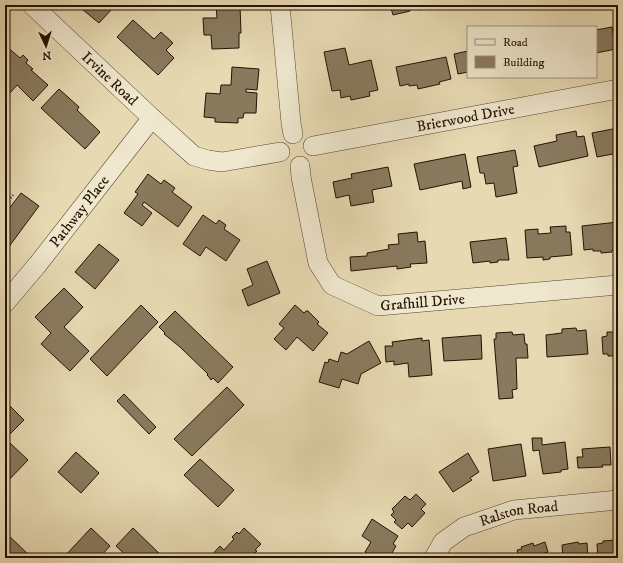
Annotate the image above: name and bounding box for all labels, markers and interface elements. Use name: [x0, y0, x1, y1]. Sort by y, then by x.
north arrow: [26, 26, 66, 66]
legend: [467, 26, 597, 78]
text: Road: [503, 35, 528, 50]
street label: Irvine Road: [78, 47, 143, 110]
text: N: [42, 48, 52, 62]
text: Building: [503, 55, 544, 70]
street label: Brierwood Drive: [415, 99, 516, 136]
street label: Pathway Place: [45, 171, 113, 251]
street label: Grafhill Drive: [379, 289, 465, 315]
street label: Ralston Road: [477, 496, 559, 531]

